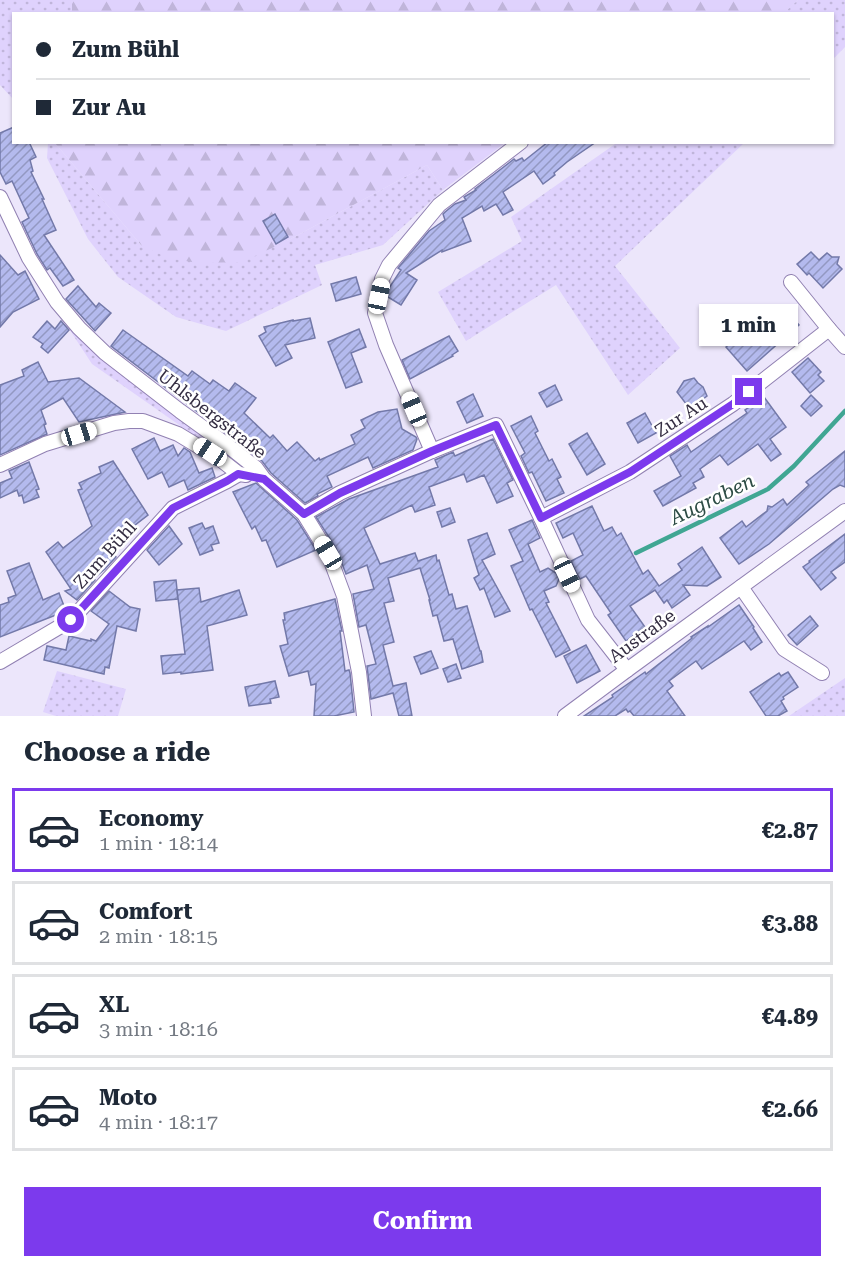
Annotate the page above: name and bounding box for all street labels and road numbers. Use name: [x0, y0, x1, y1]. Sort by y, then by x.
street label: Uhlsbergstraße: [154, 365, 271, 463]
street label: Zur Au: [651, 392, 711, 441]
street label: Zum Bühl: [69, 516, 141, 593]
street label: Austraße: [604, 604, 679, 667]

